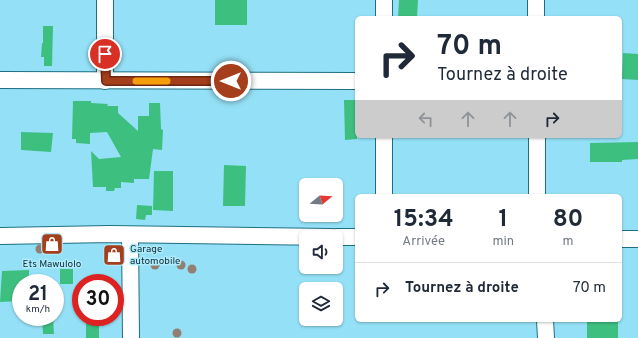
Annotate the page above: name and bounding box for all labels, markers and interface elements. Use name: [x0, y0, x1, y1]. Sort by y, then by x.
text: 70 m: [437, 29, 502, 65]
icon: right: [371, 32, 423, 84]
pin: [88, 37, 122, 71]
icon: arrive: [94, 43, 116, 65]
position arrow: [210, 60, 252, 102]
text: Tournez à droite: [437, 64, 568, 87]
icon: left: [415, 108, 437, 130]
icon: ahead: [457, 108, 479, 130]
icon: ahead: [499, 108, 521, 130]
icon: right: [541, 108, 563, 130]
north arrow: [299, 178, 343, 222]
map controls: [299, 178, 343, 326]
text: 15:34: [394, 205, 454, 235]
text: 1: [498, 205, 508, 235]
text: 80: [553, 205, 583, 235]
button: sound: [299, 230, 343, 274]
shop icon: Ets Mawulolo: [39, 231, 65, 257]
text: Arrivée: [402, 234, 445, 250]
text: min: [492, 234, 514, 250]
text: m: [563, 234, 574, 250]
shop icon: Garage automobile: [101, 242, 127, 268]
place label: Garage automobile: [130, 243, 180, 268]
place label: Ets Mawulolo: [23, 258, 82, 271]
speed limit sign: 30: [72, 274, 124, 326]
icon: right: [371, 278, 393, 300]
text: Tournez à droite: [405, 279, 519, 298]
text: 70 m: [573, 279, 606, 298]
text: 21: [28, 282, 48, 308]
button: layers: [299, 282, 343, 326]
text: km/h: [26, 303, 50, 316]

